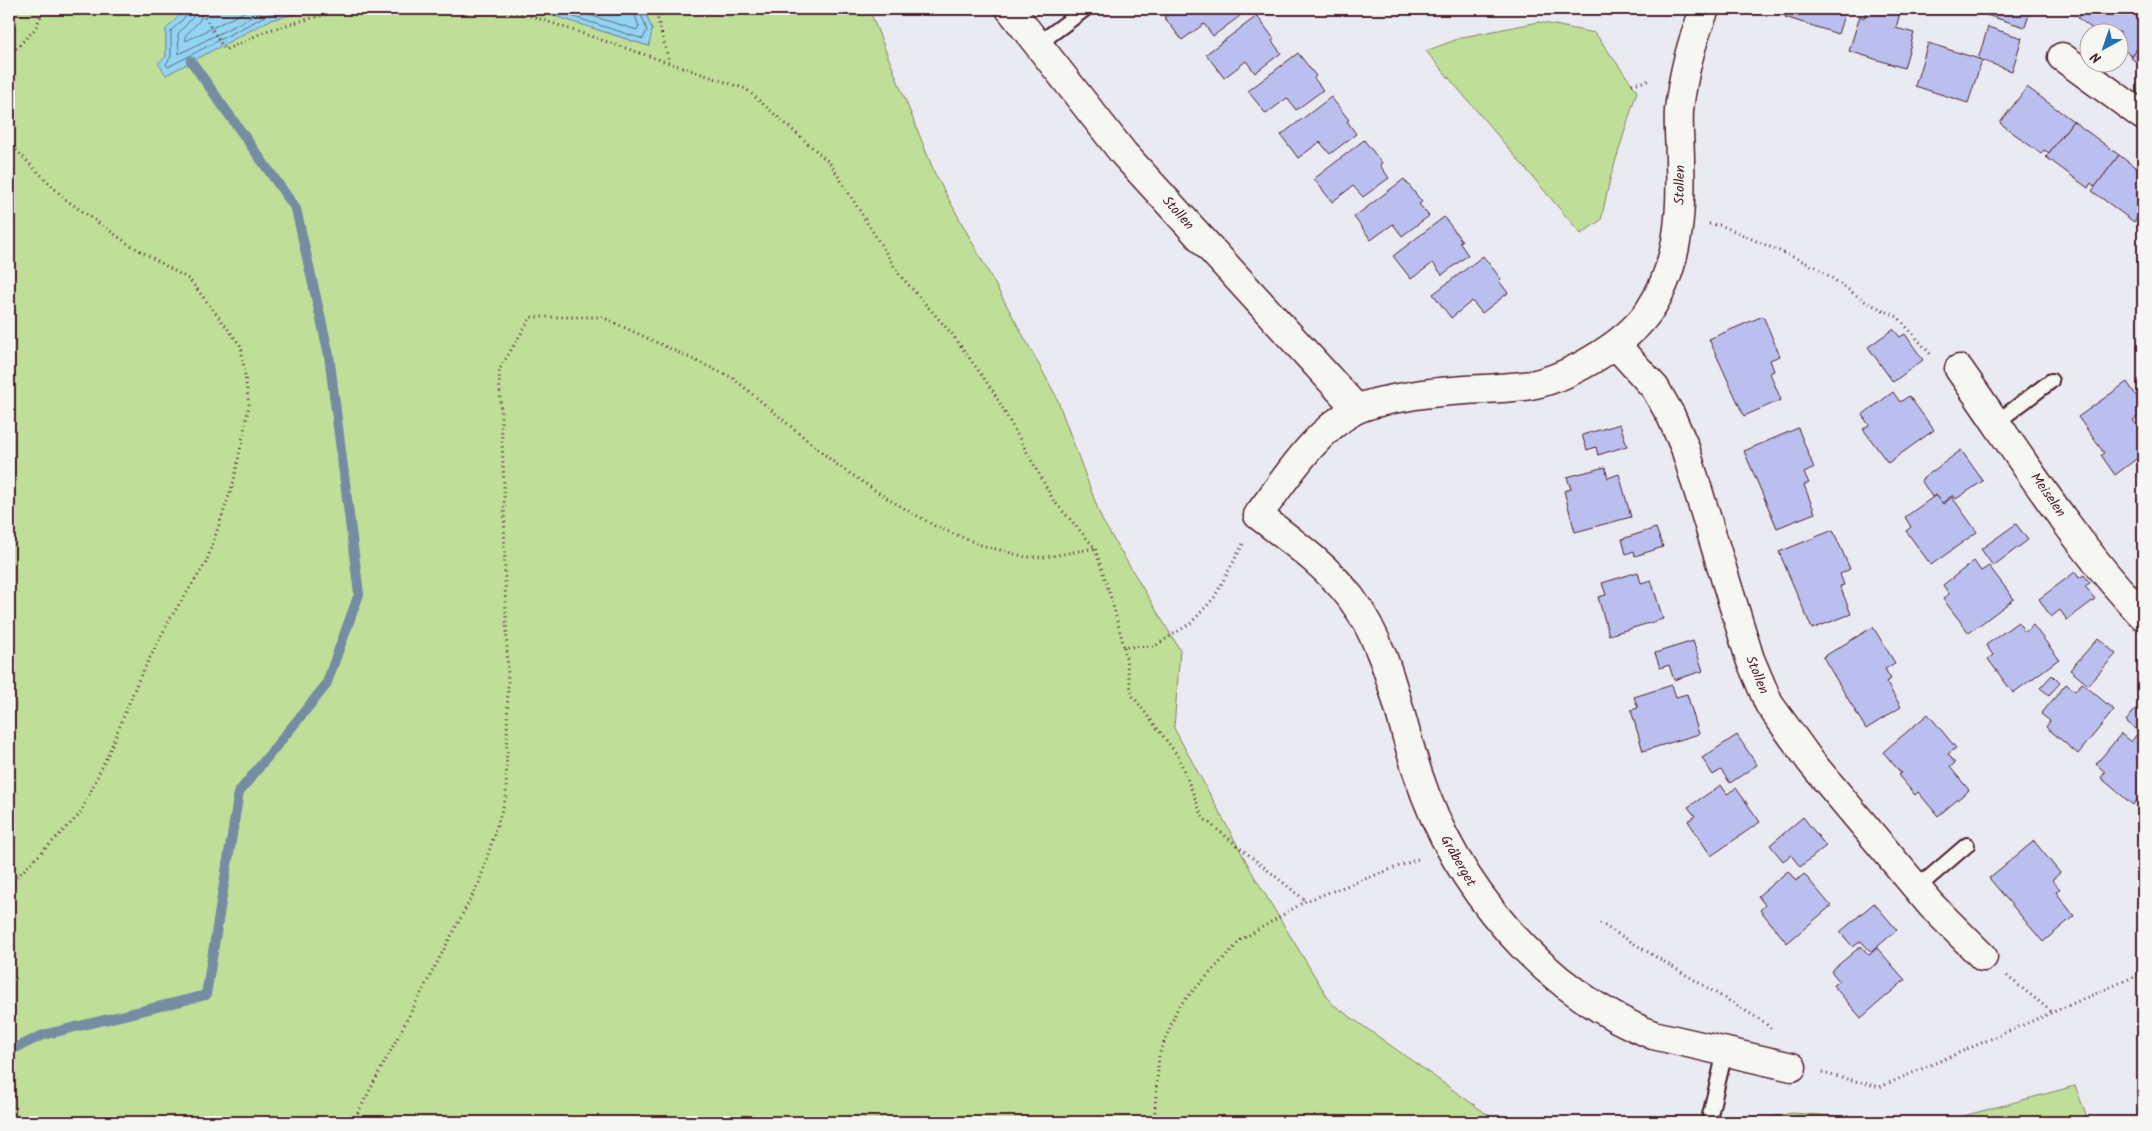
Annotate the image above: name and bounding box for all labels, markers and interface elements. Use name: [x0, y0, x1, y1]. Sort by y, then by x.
north arrow: [2080, 22, 2130, 72]
text: N: [2086, 46, 2107, 68]
street label: Stollen: [1669, 165, 1691, 205]
street label: Stollen: [1157, 191, 1199, 235]
street label: Meiselen: [2025, 468, 2071, 522]
street label: Stollen: [1739, 652, 1775, 698]
street label: Gråberget: [1434, 831, 1482, 891]

